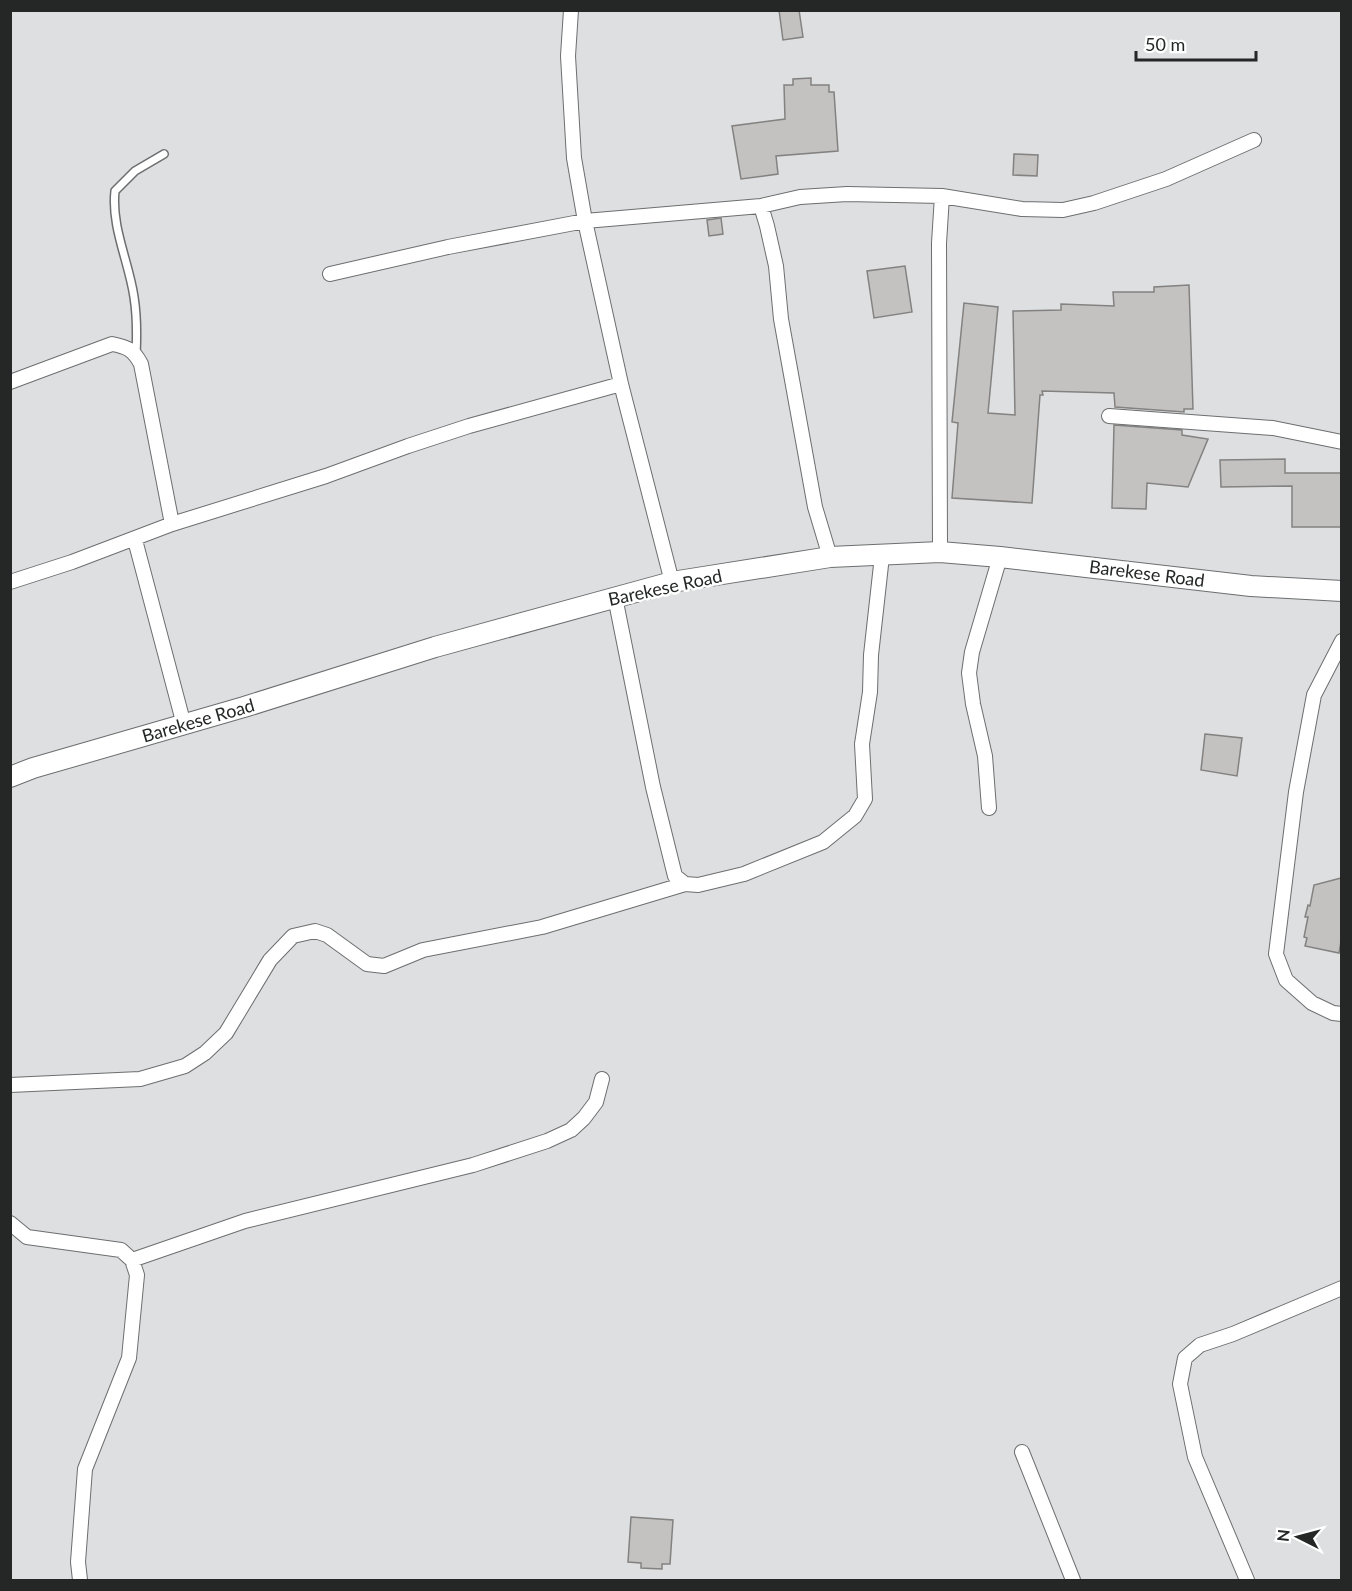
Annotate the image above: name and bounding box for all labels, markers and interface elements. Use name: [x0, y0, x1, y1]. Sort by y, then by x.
scale bar: [1136, 24, 1256, 62]
text: 50 m: [1145, 33, 1185, 55]
street label: Barekese Road: [1088, 555, 1206, 591]
street label: Barekese Road: [606, 564, 724, 610]
street label: Barekese Road: [139, 693, 257, 747]
north arrow: [1268, 1507, 1328, 1567]
text: N: [1272, 1528, 1293, 1543]

